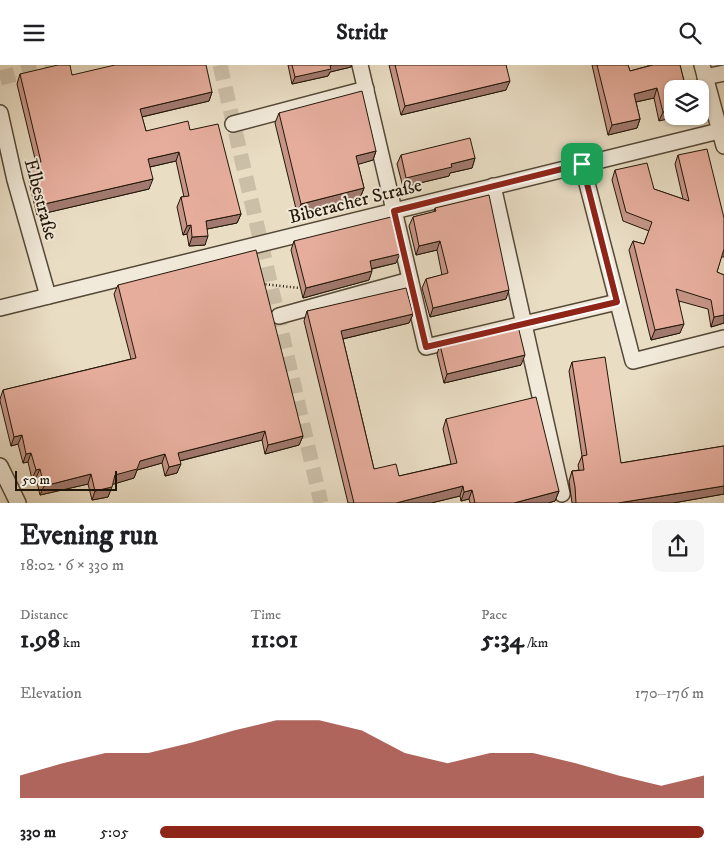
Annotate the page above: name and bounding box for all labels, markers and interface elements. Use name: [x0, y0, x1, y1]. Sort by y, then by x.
icon: menu: [20, 19, 48, 47]
text: Stridr: [336, 19, 388, 46]
icon: search: [676, 19, 704, 47]
map controls: [664, 80, 709, 125]
button: layers: [664, 80, 709, 125]
pin: [561, 143, 603, 185]
icon: arrive: [568, 150, 596, 178]
street label: Elbestraße: [19, 156, 62, 242]
street label: Biberacher Straße: [286, 174, 424, 229]
scale bar: [15, 467, 118, 491]
text: 50 m: [22, 471, 50, 489]
text: Evening run: [20, 518, 158, 553]
button: share: [652, 520, 704, 572]
text: 18:02 · 6 × 330 m: [20, 555, 124, 575]
text: Distance: [20, 606, 68, 624]
text: Time: [251, 606, 281, 624]
text: Pace: [481, 606, 507, 624]
text: 1.98: [20, 624, 60, 655]
text: 11:01: [251, 624, 298, 655]
text: 5:34: [481, 624, 524, 655]
text: km: [60, 634, 81, 652]
text: /km: [524, 634, 548, 652]
text: Elevation: [20, 683, 82, 703]
text: 170–176 m: [635, 683, 704, 703]
text: 330 m: [20, 822, 56, 842]
text: 5:05: [100, 822, 129, 842]

